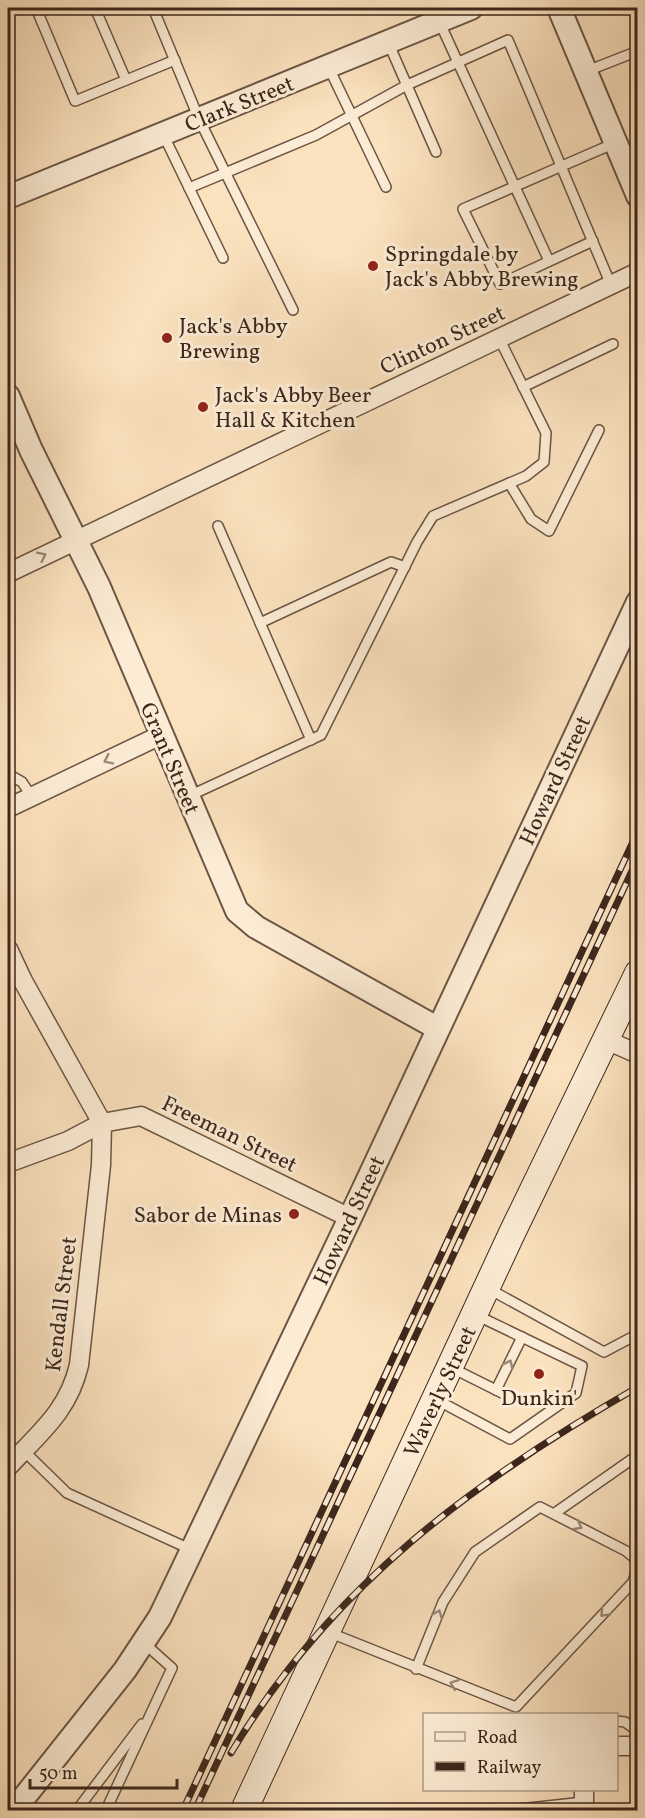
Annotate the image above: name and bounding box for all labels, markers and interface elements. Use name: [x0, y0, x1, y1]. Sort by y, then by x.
street label: Clark Street: [181, 69, 299, 141]
place label: Springdale by Jack's Abby Brewing: [385, 240, 579, 296]
marker: Springdale by Jack's Abby Brewing: [366, 259, 380, 273]
street label: Clinton Street: [375, 299, 511, 384]
place label: Jack's Abby Brewing: [179, 312, 288, 368]
marker: Jack's Abby Brewing: [160, 331, 174, 345]
place label: Jack's Abby Beer Hall & Kitchen: [215, 381, 371, 437]
marker: Jack's Abby Beer Hall & Kitchen: [196, 400, 210, 414]
one-way arrow: [35, 552, 46, 564]
street label: Grant Street: [131, 698, 206, 820]
street label: Howard Street: [513, 711, 600, 851]
one-way arrow: [104, 752, 115, 764]
street label: Freeman Street: [156, 1089, 302, 1182]
street label: Howard Street: [307, 1151, 394, 1291]
place label: Sabor de Minas: [134, 1201, 282, 1232]
marker: Sabor de Minas: [287, 1207, 301, 1221]
street label: Kendall Street: [39, 1235, 86, 1374]
street label: Waverly Street: [397, 1321, 485, 1463]
one-way arrow: [502, 1359, 513, 1370]
marker: Dunkin': [532, 1367, 546, 1381]
place label: Dunkin': [501, 1384, 577, 1415]
one-way arrow: [572, 1519, 583, 1530]
one-way arrow: [600, 1606, 611, 1617]
one-way arrow: [430, 1610, 443, 1620]
one-way arrow: [450, 1678, 460, 1691]
legend: [423, 1713, 618, 1791]
text: Road: [477, 1726, 518, 1751]
scale bar: [30, 1752, 177, 1790]
text: Railway: [477, 1756, 541, 1781]
text: 50 m: [39, 1762, 78, 1787]

